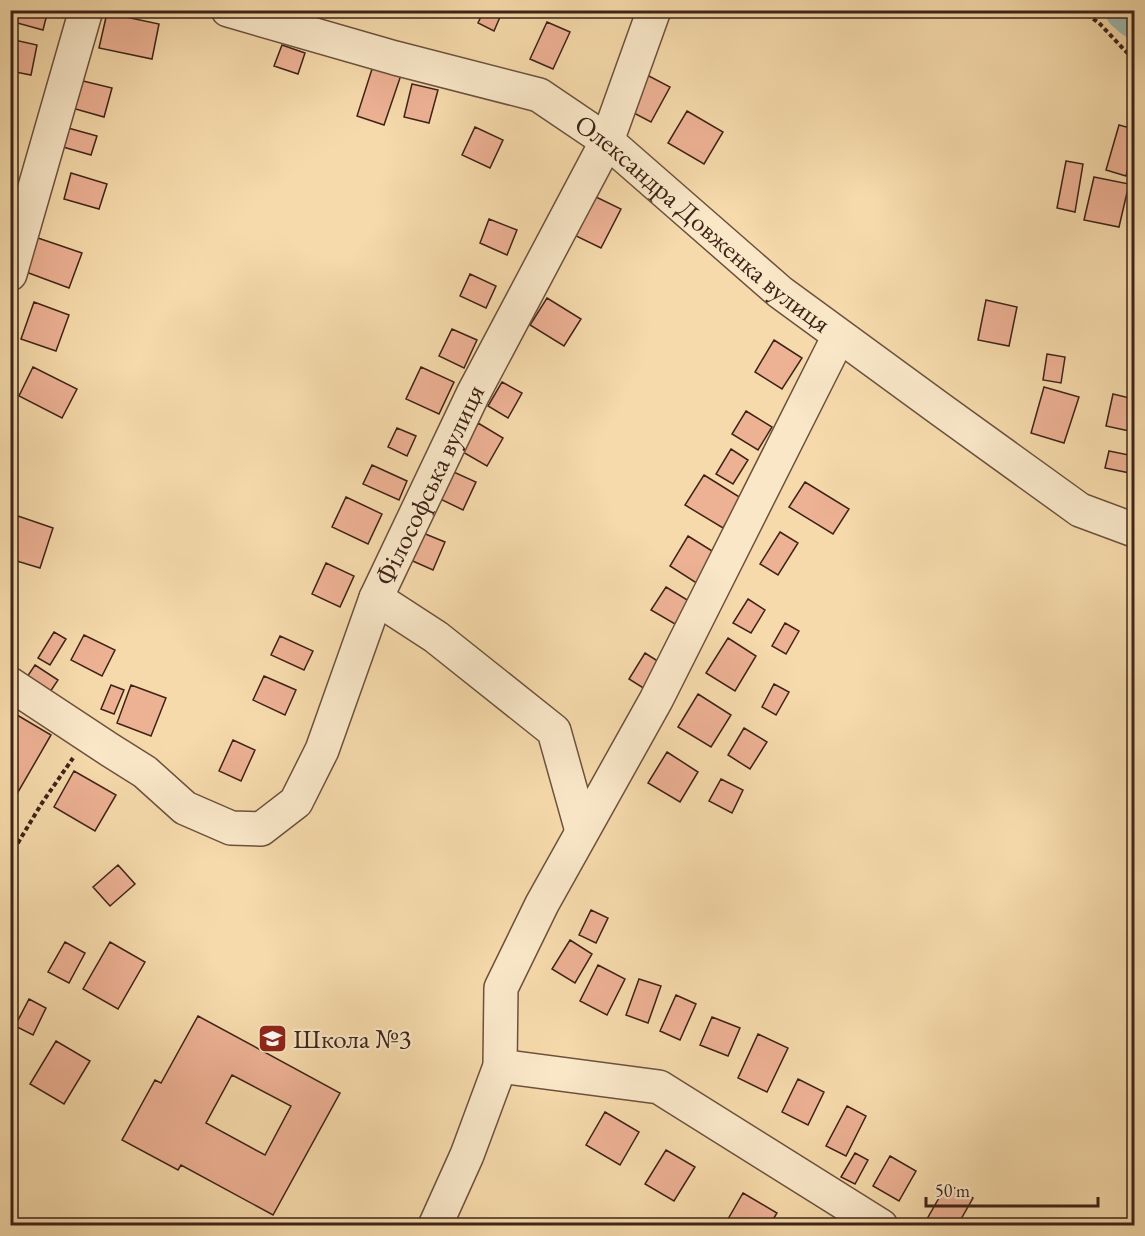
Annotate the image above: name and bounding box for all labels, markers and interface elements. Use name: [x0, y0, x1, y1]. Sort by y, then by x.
street label: Олександра Довженка вулиця: [568, 106, 838, 340]
street label: Філософська вулиця: [367, 378, 492, 591]
place label: Школа №3: [293, 1021, 412, 1056]
school or university icon: Школа №3: [256, 1023, 288, 1055]
scale bar: [926, 1170, 1098, 1208]
text: 50 m: [935, 1179, 970, 1202]

